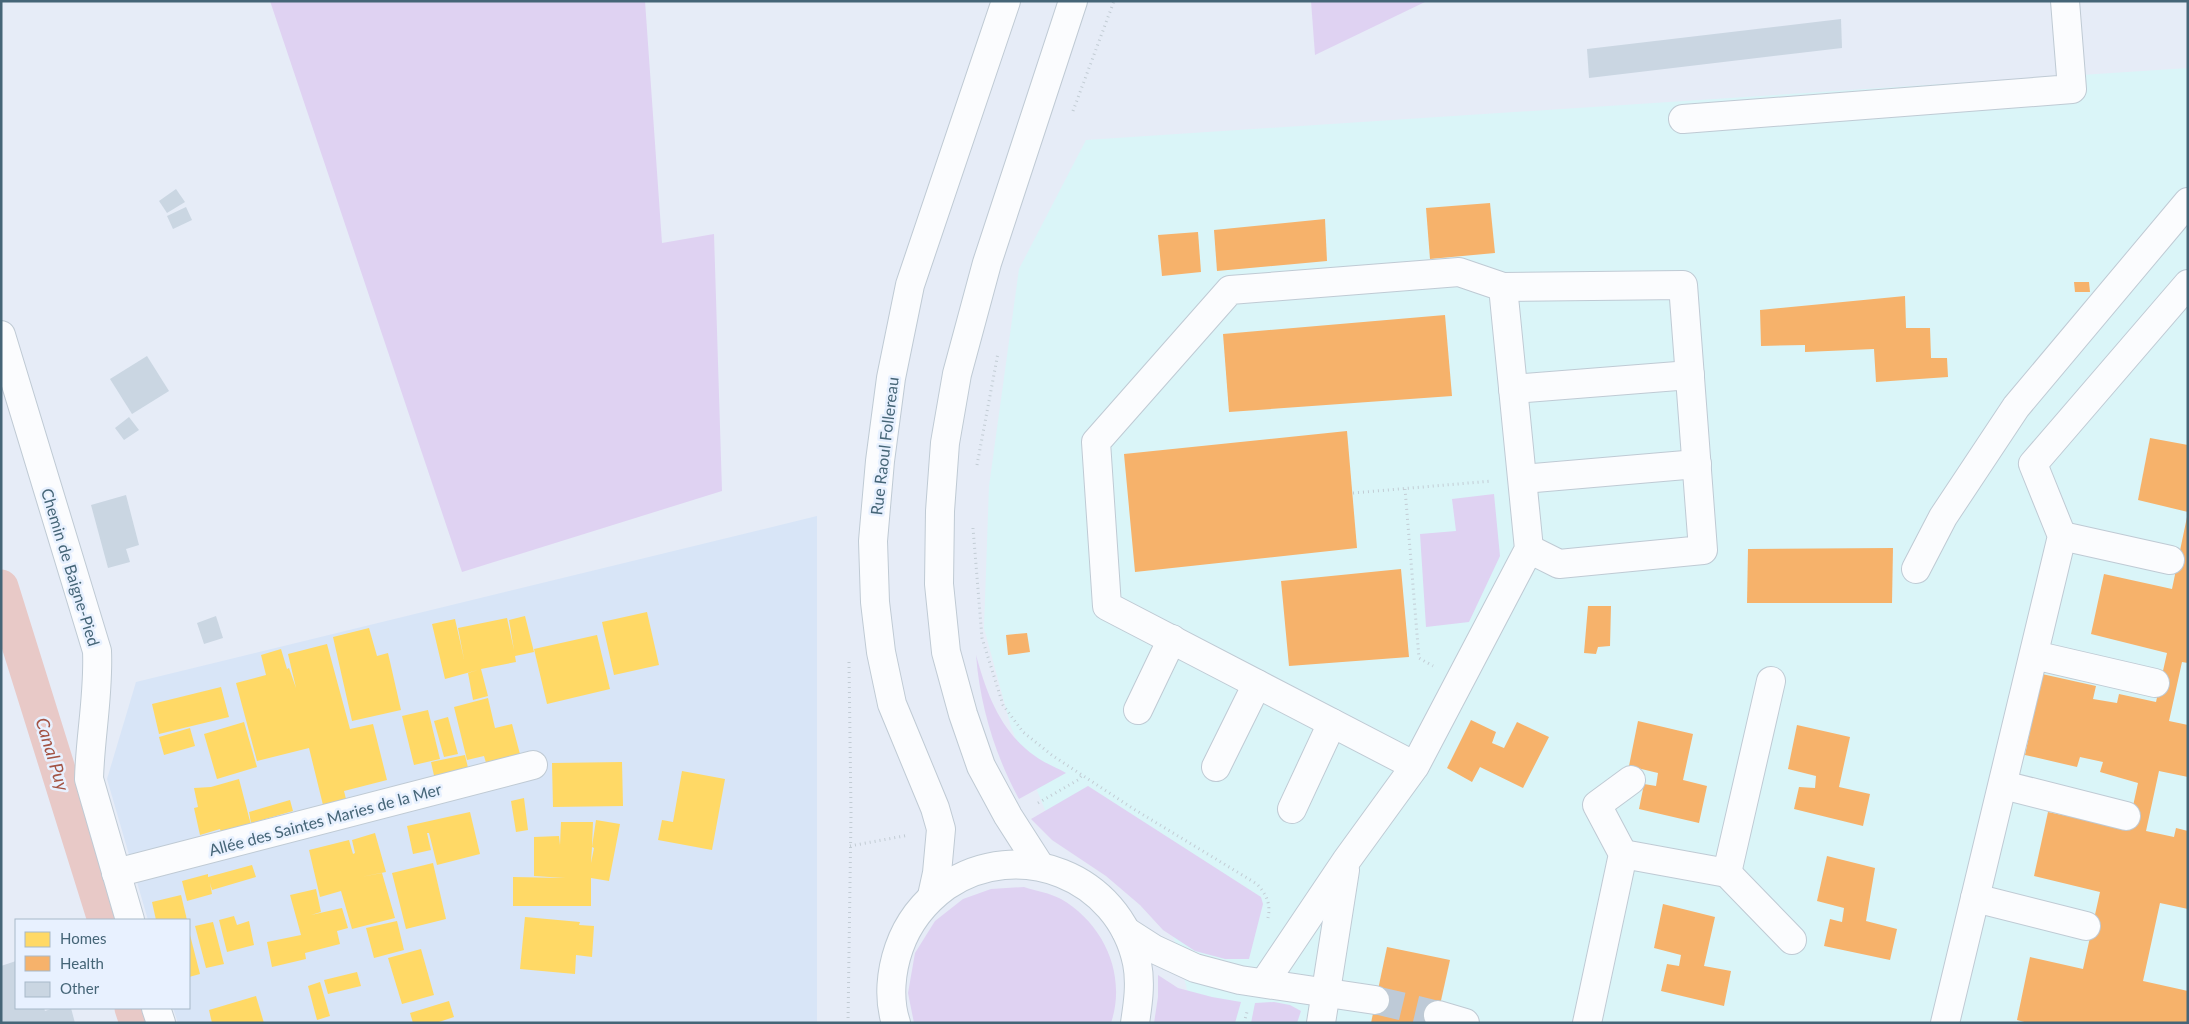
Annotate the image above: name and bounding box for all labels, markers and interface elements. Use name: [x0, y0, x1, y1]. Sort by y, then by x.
street label: Rue Raoul Follereau: [866, 376, 902, 516]
street label: Chemin de Baigne-Pied: [38, 486, 104, 648]
water label: Canal Puy: [31, 715, 75, 794]
street label: Allée des Saintes Maries de la Mer: [207, 779, 444, 859]
legend: [15, 919, 190, 1009]
text: Homes: [60, 929, 106, 947]
text: Health: [60, 954, 104, 972]
text: Other: [60, 979, 100, 997]

